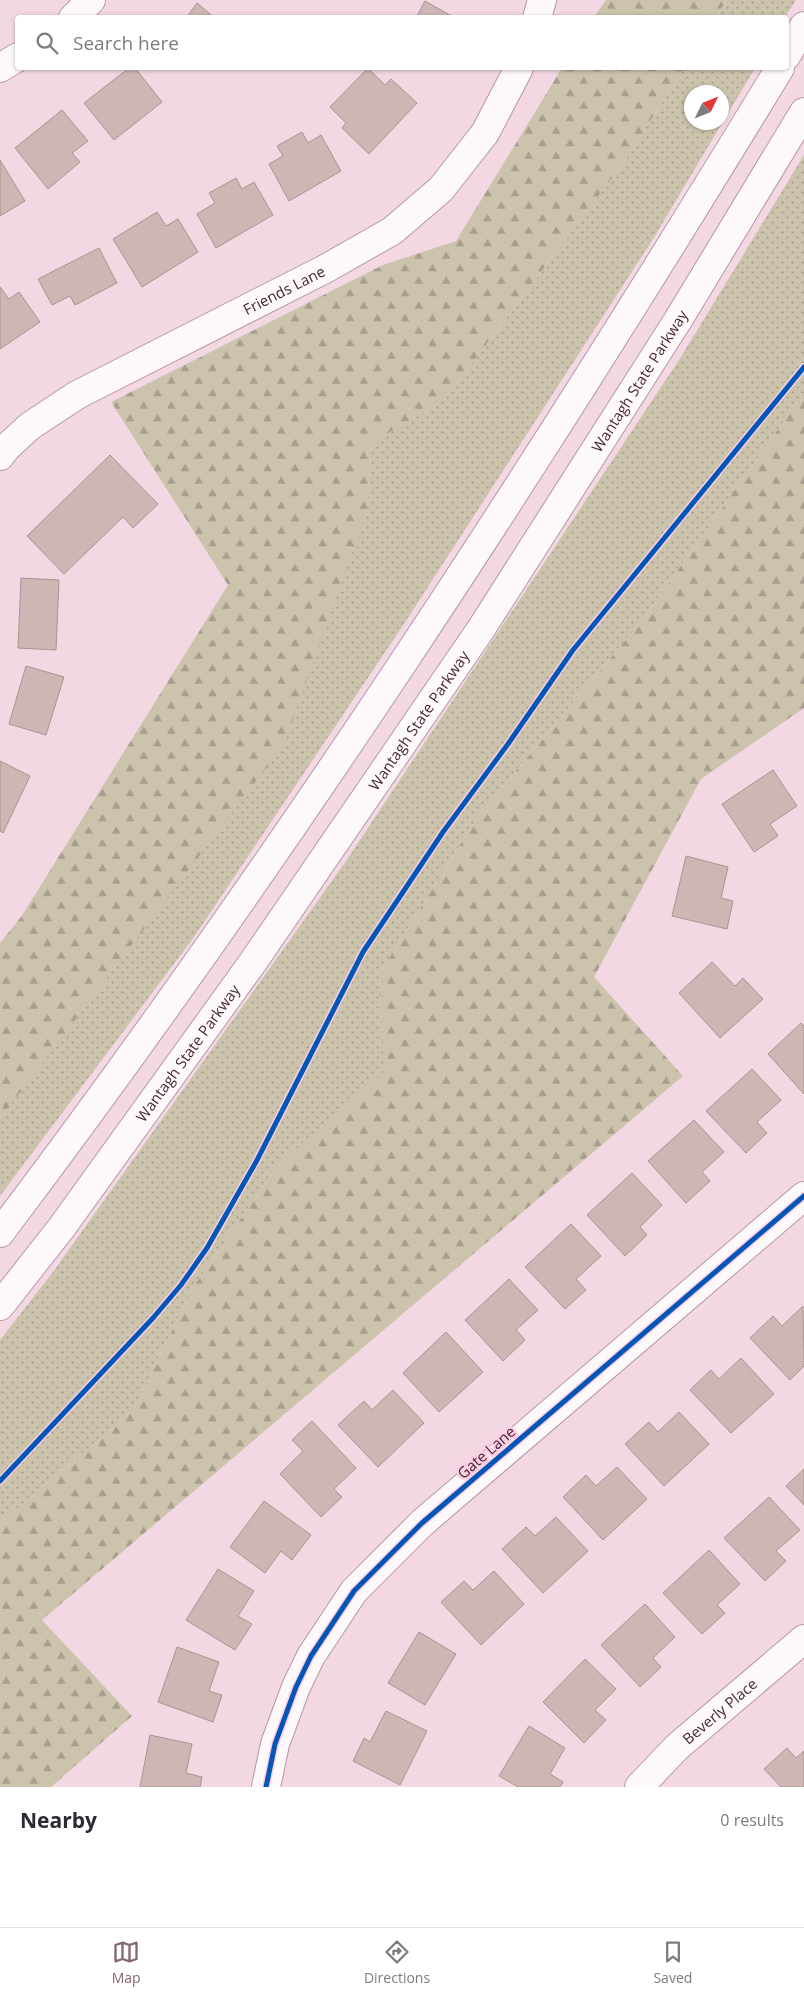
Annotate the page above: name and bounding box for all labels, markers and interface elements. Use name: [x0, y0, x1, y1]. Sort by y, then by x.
search box: [15, 15, 789, 70]
icon: search: [33, 29, 61, 57]
text: Search here: [73, 30, 179, 56]
north arrow: [684, 85, 729, 130]
street label: Friends Lane: [240, 261, 328, 319]
street label: Wantagh State Parkway: [586, 306, 692, 456]
street label: Wantagh State Parkway: [364, 646, 474, 794]
street label: Wantagh State Parkway: [131, 980, 244, 1126]
street label: Gate Lane: [453, 1421, 519, 1483]
street label: Beverly Place: [678, 1673, 761, 1748]
text: Nearby: [20, 1806, 97, 1834]
text: 0 results: [720, 1809, 784, 1831]
tab: Map: [112, 1938, 141, 1987]
tab: Directions: [364, 1938, 430, 1987]
tab: Saved: [653, 1938, 692, 1987]

